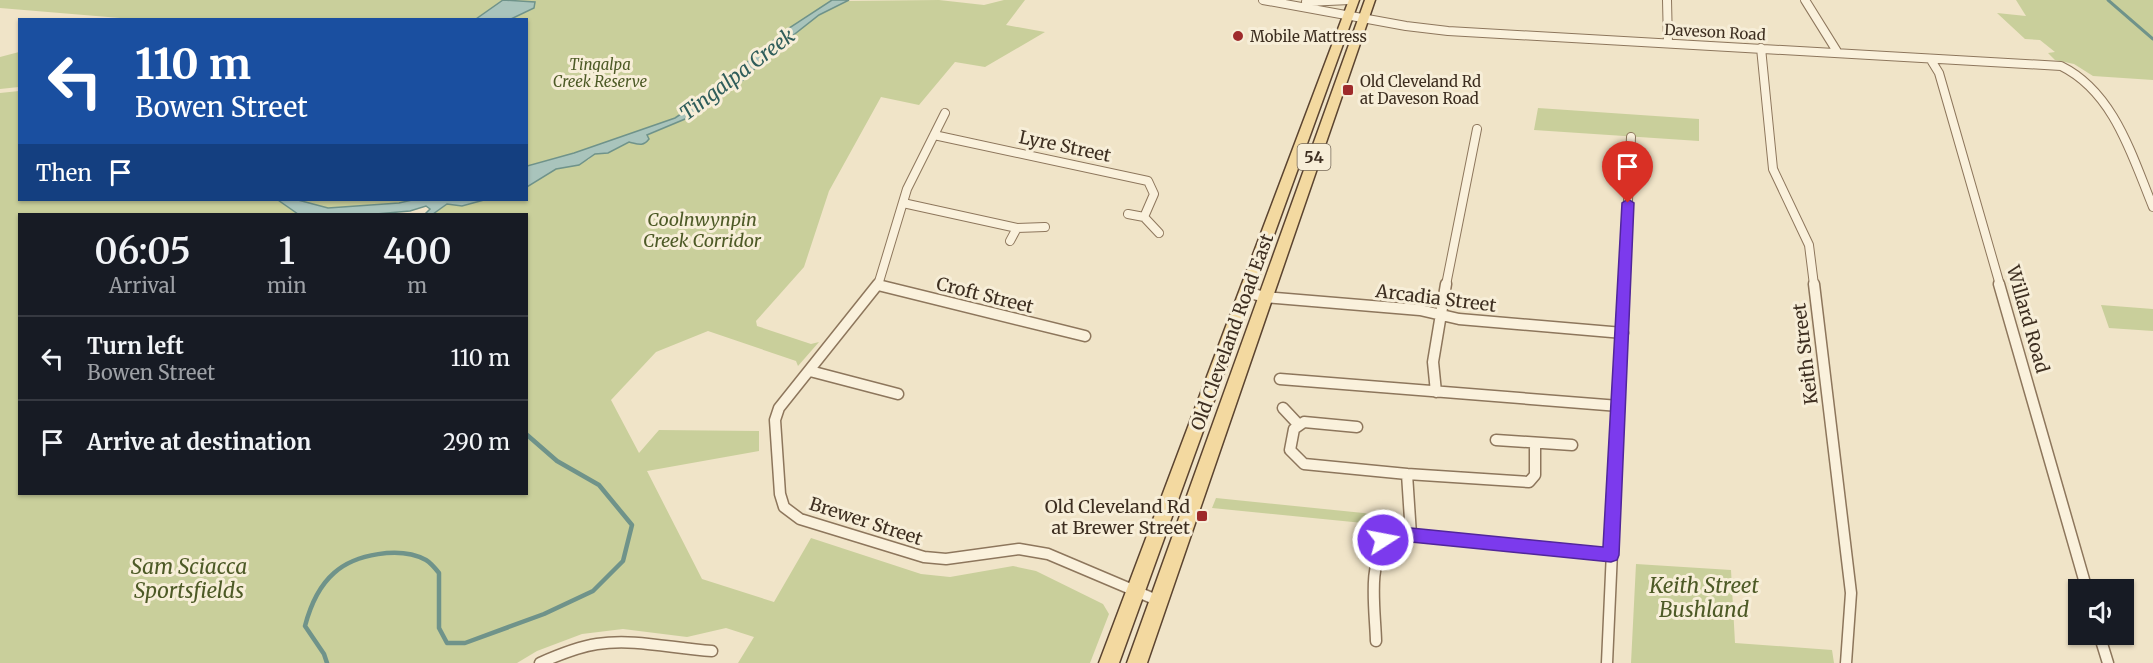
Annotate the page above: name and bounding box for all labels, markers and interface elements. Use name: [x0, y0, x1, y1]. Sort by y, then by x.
street label: Daveson Road: [1664, 20, 1766, 44]
water label: Tingalpa Creek: [675, 23, 799, 125]
place label: Mobile Mattress: [1250, 27, 1367, 46]
marker: Mobile Mattress: [1231, 29, 1245, 43]
text: 110 m: [135, 38, 251, 90]
icon: left: [36, 42, 114, 120]
park label: Tingalpa Creek Reserve: [553, 55, 648, 91]
place label: Old Cleveland Rd at Daveson Road: [1360, 72, 1481, 108]
marker: Old Cleveland Rd at Daveson Road: [1341, 83, 1355, 97]
text: Bowen Street: [135, 90, 308, 124]
street label: Lyre Street: [1017, 125, 1113, 167]
pin: [1602, 141, 1653, 203]
road number: 54: [1298, 144, 1330, 170]
icon: arrive: [1611, 150, 1644, 183]
icon: arrive: [104, 156, 137, 189]
text: Then: [36, 159, 92, 187]
park label: Coolnwynpin Creek Corridor: [643, 208, 762, 252]
text: 06:05: [94, 229, 191, 274]
text: 1: [279, 229, 295, 274]
text: 400: [383, 229, 452, 274]
street label: Old Cleveland Road East: [1186, 231, 1278, 433]
street label: Willard Road: [2001, 262, 2054, 376]
street label: Croft Street: [934, 272, 1036, 318]
text: Arrival: [109, 273, 176, 298]
text: min: [267, 273, 307, 298]
text: m: [407, 273, 427, 298]
street label: Arcadia Street: [1373, 279, 1498, 317]
street label: Keith Street: [1787, 302, 1823, 406]
text: Turn left: [87, 332, 184, 360]
icon: left: [36, 342, 69, 375]
text: 110 m: [451, 344, 510, 372]
text: Bowen Street: [87, 360, 215, 385]
icon: arrive: [36, 426, 69, 459]
text: Arrive at destination: [87, 428, 311, 456]
text: 290 m: [443, 428, 510, 456]
street label: Brewer Street: [807, 492, 925, 550]
place label: Old Cleveland Rd at Brewer Street: [1045, 495, 1190, 539]
position arrow: [1351, 508, 1415, 572]
marker: Old Cleveland Rd at Brewer Street: [1195, 509, 1209, 523]
park label: Sam Sciacca Sportsfields: [131, 553, 247, 604]
park label: Keith Street Bushland: [1648, 572, 1760, 623]
map controls: [2068, 579, 2134, 645]
button: sound: [2068, 579, 2134, 645]

